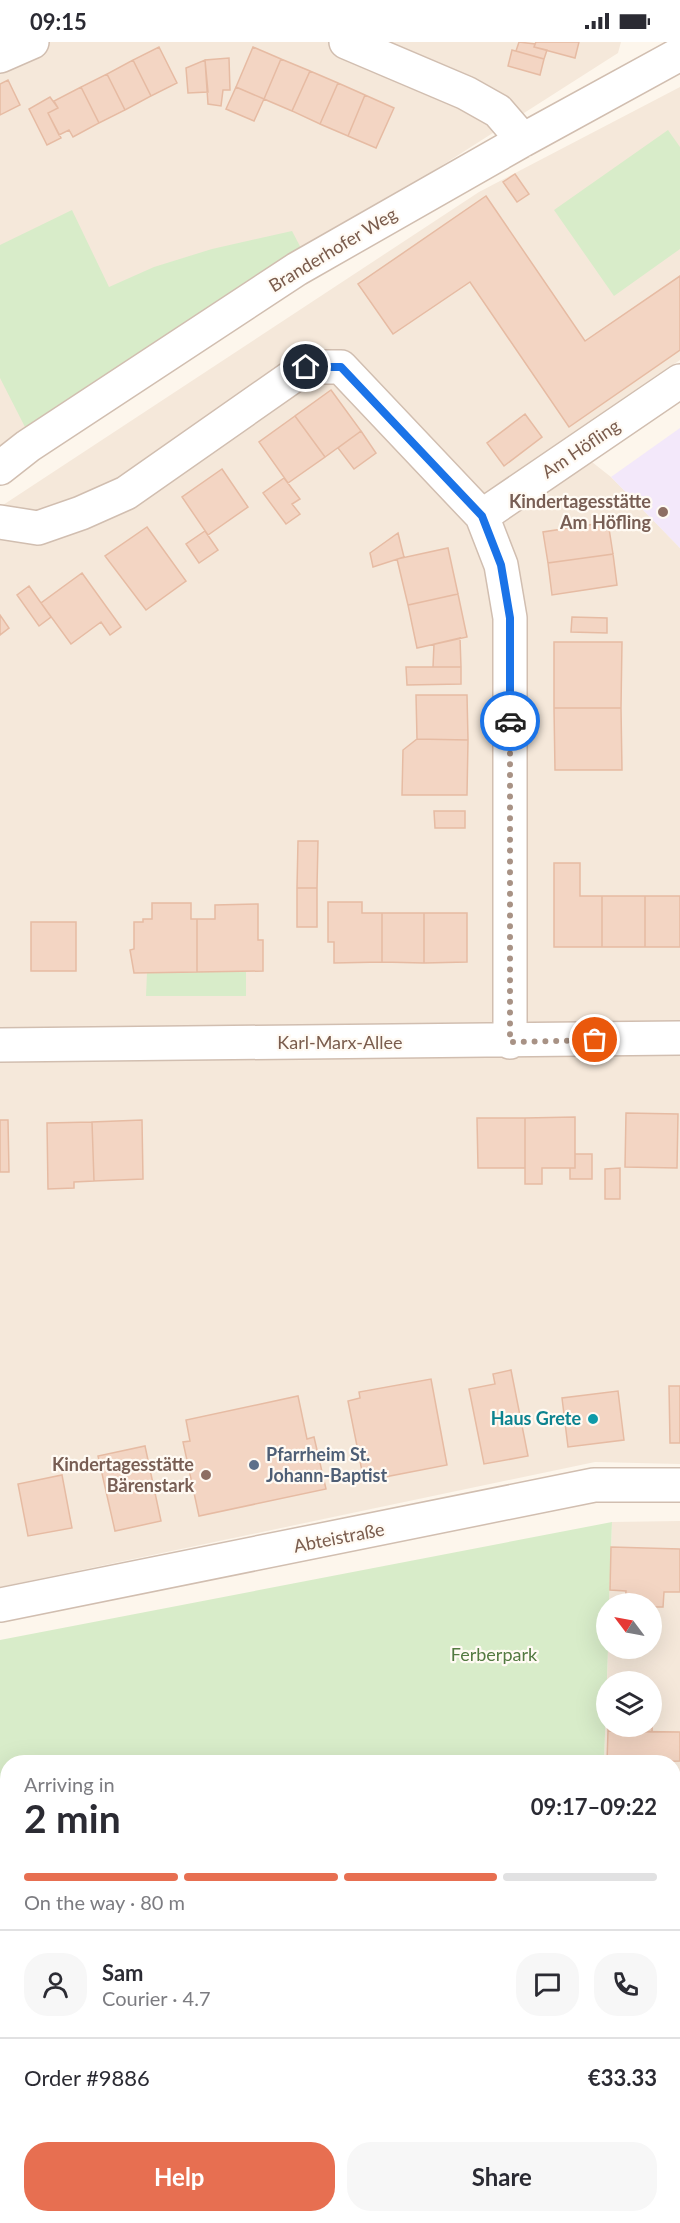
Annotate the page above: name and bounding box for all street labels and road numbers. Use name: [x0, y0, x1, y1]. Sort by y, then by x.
street label: Branderhofer Weg: [264, 202, 401, 296]
street label: Am Höfling: [537, 414, 624, 482]
street label: Karl-Marx-Allee: [277, 1031, 403, 1053]
street label: Abteistraße: [292, 1517, 386, 1557]

